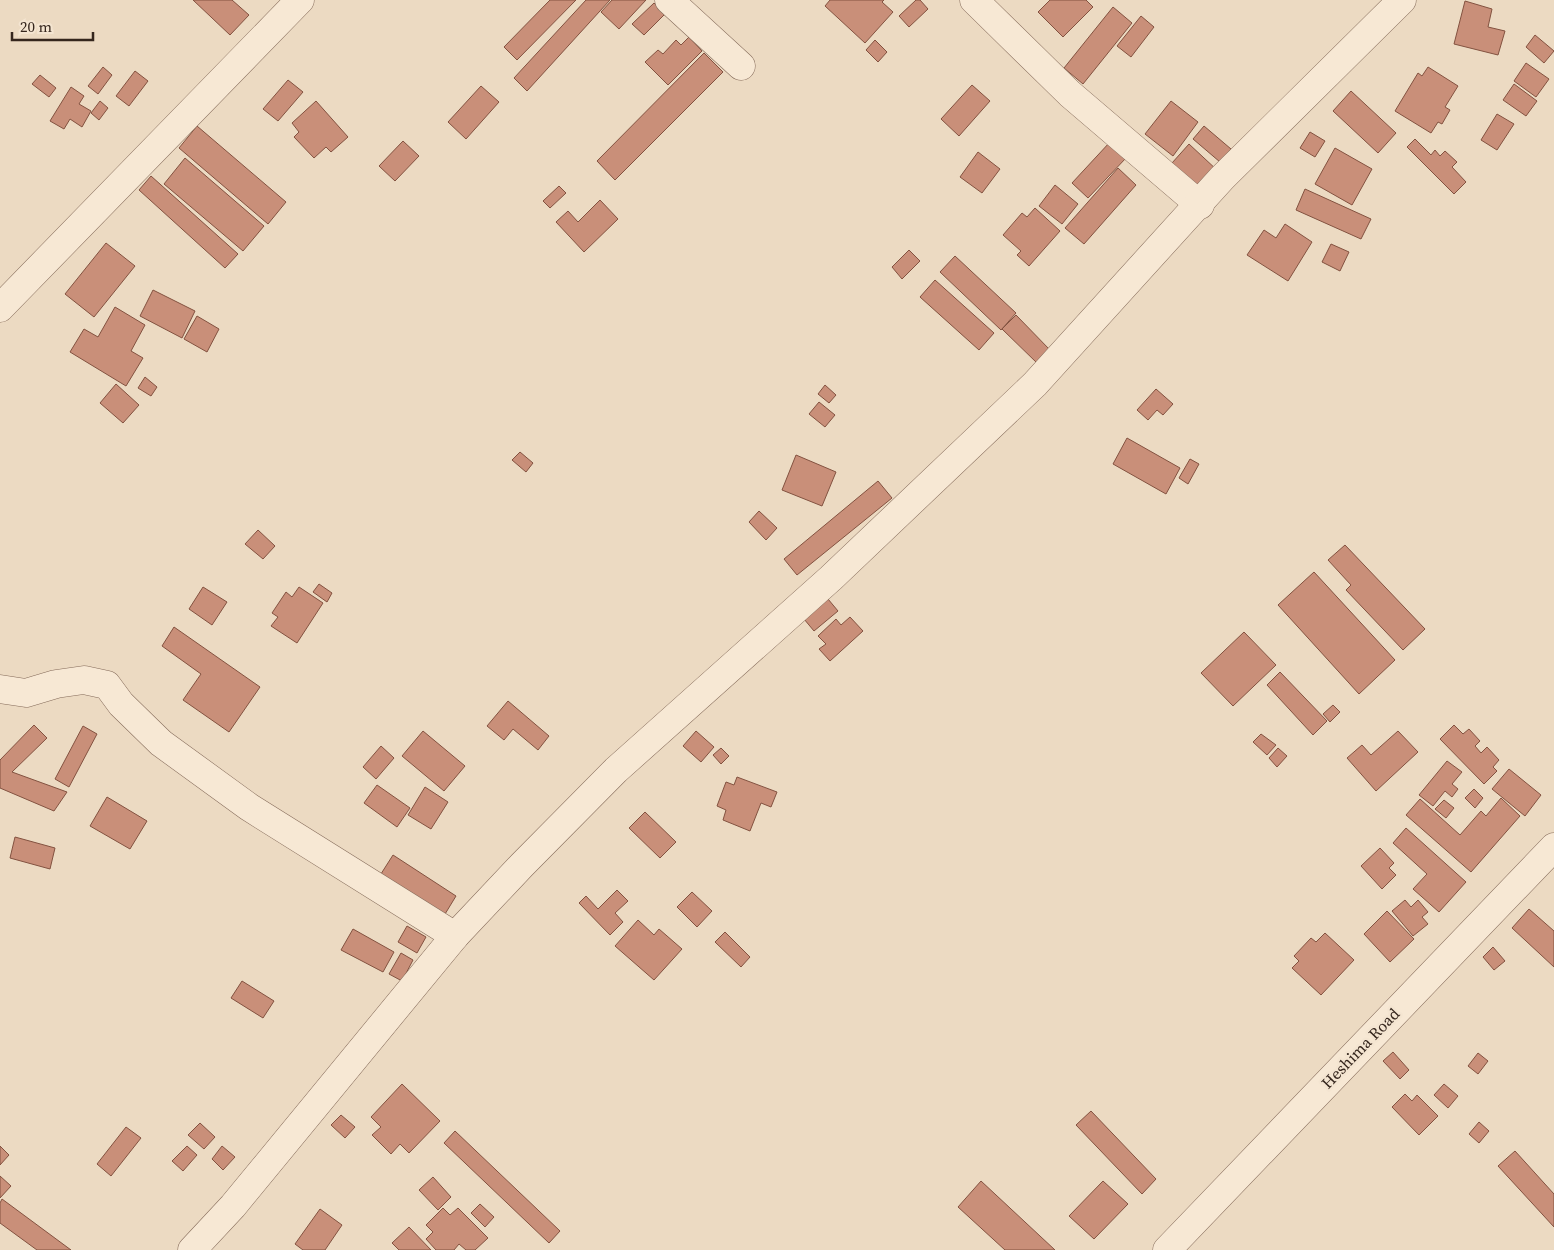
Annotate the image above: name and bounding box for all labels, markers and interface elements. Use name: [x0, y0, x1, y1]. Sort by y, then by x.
scale bar: [12, 10, 94, 42]
text: 20 m: [20, 16, 52, 37]
street label: Heshima Road: [1316, 1003, 1404, 1093]

